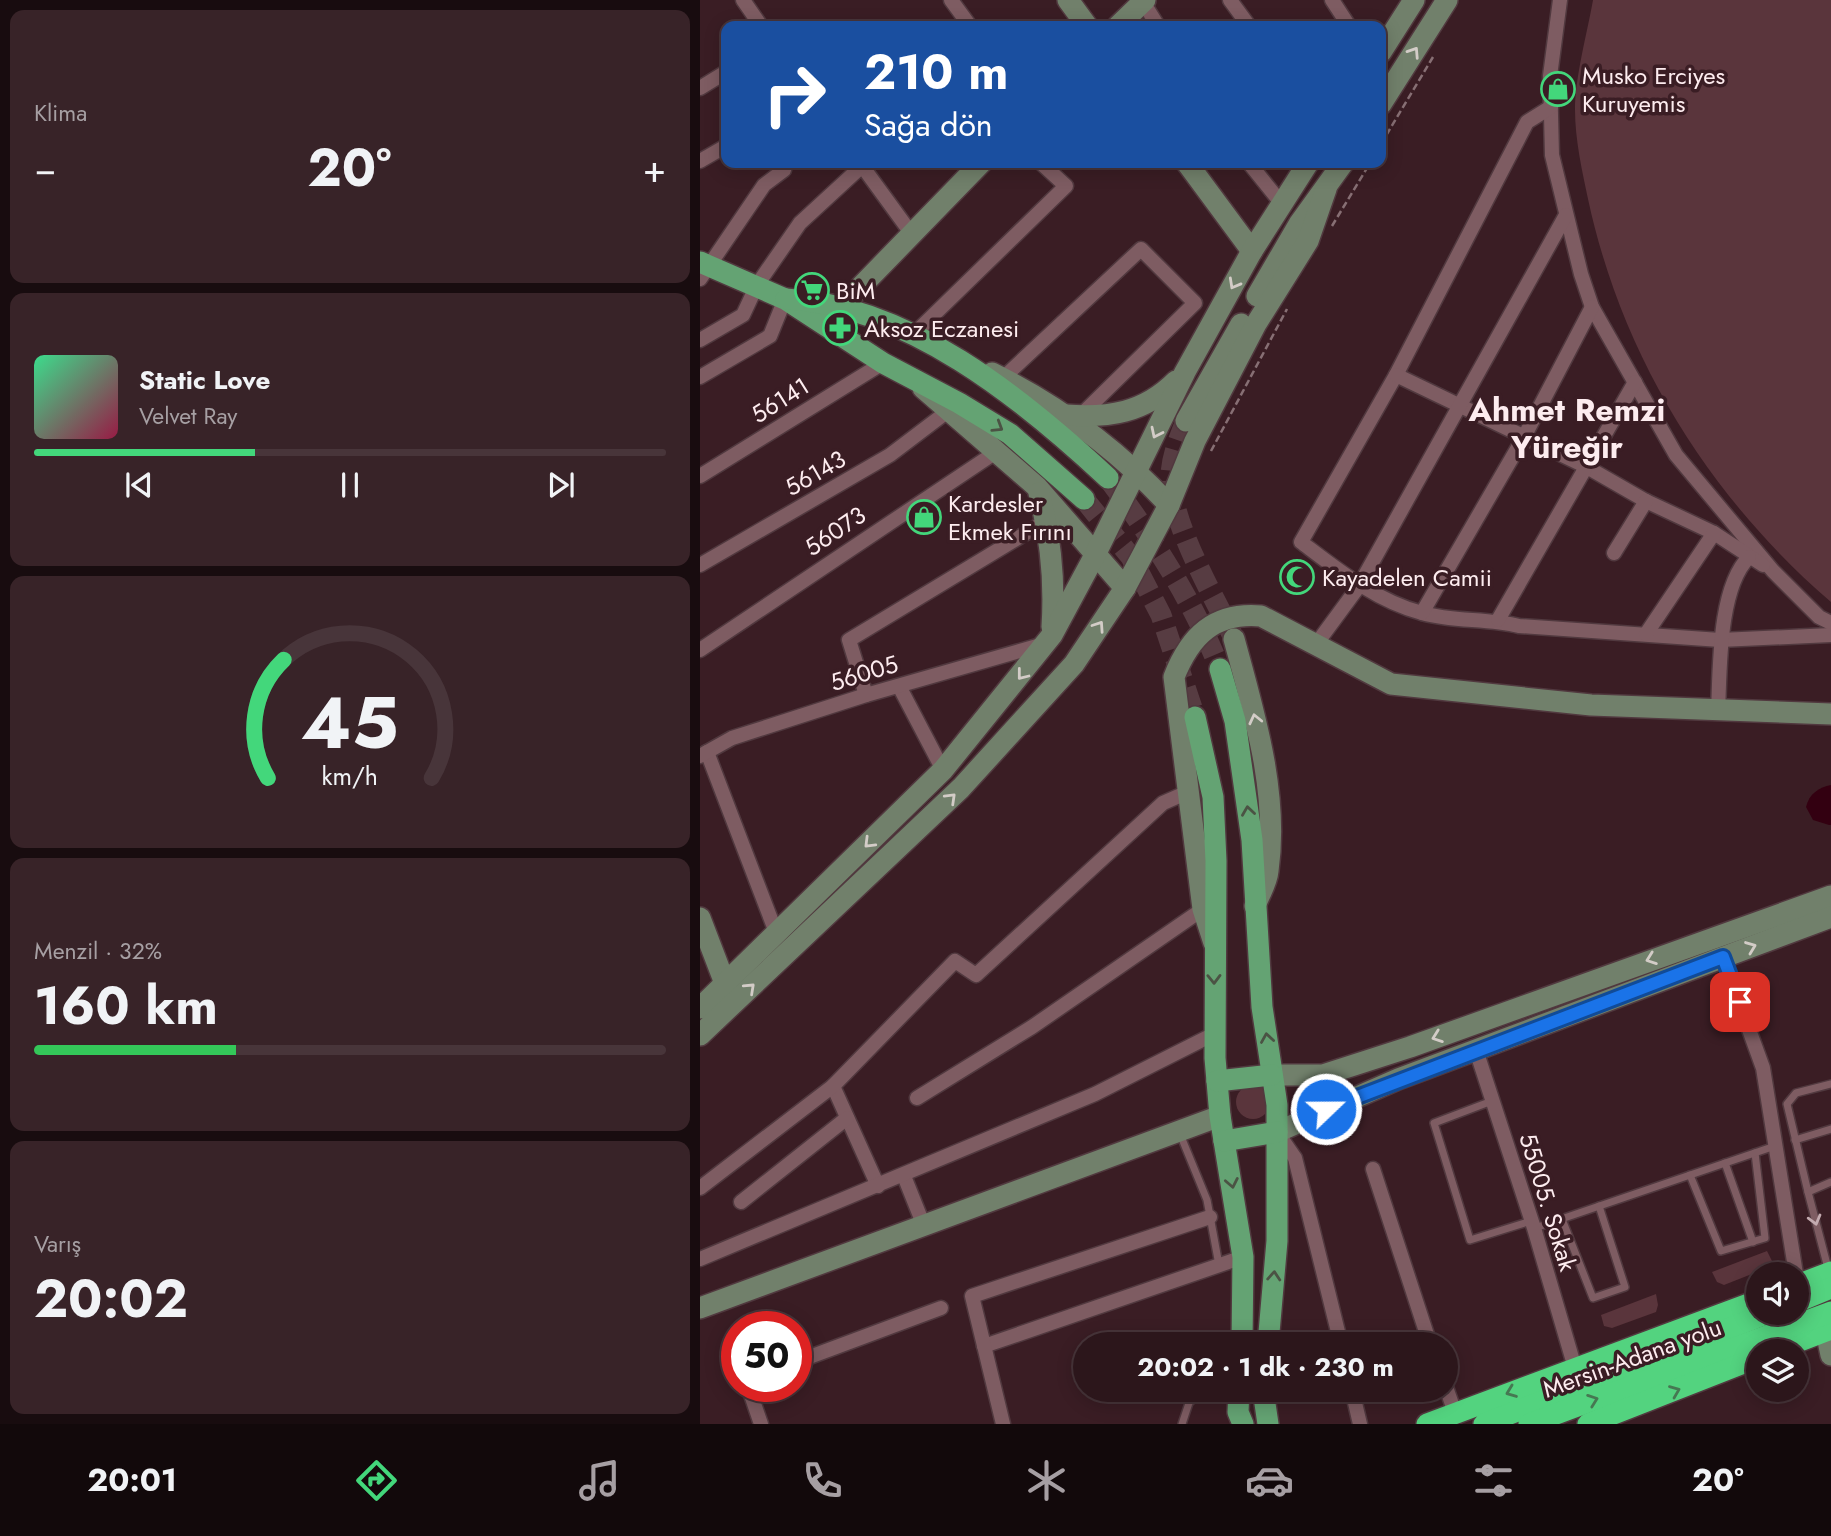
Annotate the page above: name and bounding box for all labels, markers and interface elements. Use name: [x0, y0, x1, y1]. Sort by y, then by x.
text: 210 m: [864, 37, 1008, 107]
one-way arrow: [1405, 47, 1418, 60]
icon: right: [749, 49, 840, 140]
place label: Musko Erciyes Kuruyemis: [1582, 58, 1725, 121]
shop icon: Musko Erciyes Kuruyemis: [1539, 70, 1577, 108]
text: Klima: [34, 96, 87, 130]
text: Sağa dön: [864, 102, 993, 148]
text: 20°: [308, 130, 392, 206]
text: −: [34, 141, 56, 196]
text: +: [643, 141, 666, 196]
supermarket icon: BiM: [793, 271, 831, 309]
place label: BiM: [836, 273, 875, 308]
one-way arrow: [1229, 276, 1242, 289]
pharmacy icon: Aksoz Eczanesi: [821, 309, 859, 347]
place label: Aksoz Eczanesi: [864, 311, 1019, 346]
text: Static Love: [139, 361, 271, 399]
street label: 56141: [744, 368, 816, 432]
district label: Ahmet Remzi Yüreğir: [1468, 387, 1665, 470]
text: Velvet Ray: [139, 399, 237, 433]
one-way arrow: [990, 418, 1003, 431]
one-way arrow: [1150, 426, 1164, 438]
street label: 56143: [778, 442, 852, 504]
icon: previous: [120, 466, 158, 504]
icon: pause: [331, 466, 369, 504]
icon: next: [542, 466, 580, 504]
place label: Kardesler Ekmek Fırını: [948, 486, 1072, 549]
street label: 56073: [797, 498, 873, 564]
shop icon: Kardesler Ekmek Fırını: [905, 498, 943, 536]
mosque icon: Kayadelen Camii: [1278, 558, 1316, 596]
place label: Kayadelen Camii: [1322, 560, 1492, 595]
one-way arrow: [1091, 621, 1104, 634]
street label: 56005: [826, 646, 902, 700]
one-way arrow: [1018, 667, 1031, 680]
text: 45: [301, 670, 399, 775]
one-way arrow: [1249, 713, 1263, 725]
text: km/h: [322, 758, 378, 794]
one-way arrow: [942, 794, 955, 807]
one-way arrow: [1240, 805, 1255, 817]
one-way arrow: [865, 835, 878, 848]
text: Menzil · 32%: [34, 934, 162, 968]
one-way arrow: [1745, 941, 1757, 955]
one-way arrow: [1646, 950, 1658, 964]
text: 160 km: [34, 968, 218, 1044]
pin: [1710, 972, 1770, 1032]
one-way arrow: [1207, 974, 1222, 985]
icon: arrive: [1721, 983, 1759, 1021]
one-way arrow: [742, 984, 755, 997]
one-way arrow: [1432, 1029, 1444, 1043]
one-way arrow: [1259, 1032, 1274, 1044]
position arrow: [1289, 1072, 1363, 1146]
street label: 55005. Sokak: [1510, 1129, 1586, 1276]
one-way arrow: [1223, 1177, 1238, 1189]
one-way arrow: [1807, 1214, 1822, 1226]
text: Varış: [34, 1227, 81, 1261]
text: 20:02: [34, 1261, 188, 1337]
map controls: [1746, 1262, 1809, 1402]
button: sound: [1746, 1262, 1809, 1325]
one-way arrow: [1267, 1270, 1282, 1281]
street label: Mersin-Adana yolu: [1538, 1310, 1726, 1406]
speed limit sign: 50: [721, 1311, 812, 1402]
button: layers: [1746, 1339, 1809, 1402]
text: 20:02 · 1 dk · 230 m: [1137, 1348, 1394, 1386]
one-way arrow: [1506, 1384, 1518, 1398]
one-way arrow: [1668, 1385, 1680, 1399]
one-way arrow: [1587, 1394, 1599, 1408]
icon: directions: [352, 1456, 401, 1505]
icon: music: [575, 1456, 624, 1505]
icon: phone: [798, 1456, 847, 1505]
icon: climate: [1022, 1456, 1071, 1505]
icon: car: [1245, 1456, 1294, 1505]
icon: filters: [1469, 1456, 1518, 1505]
text: 20:01: [87, 1457, 177, 1503]
text: 20°: [1692, 1457, 1744, 1503]

